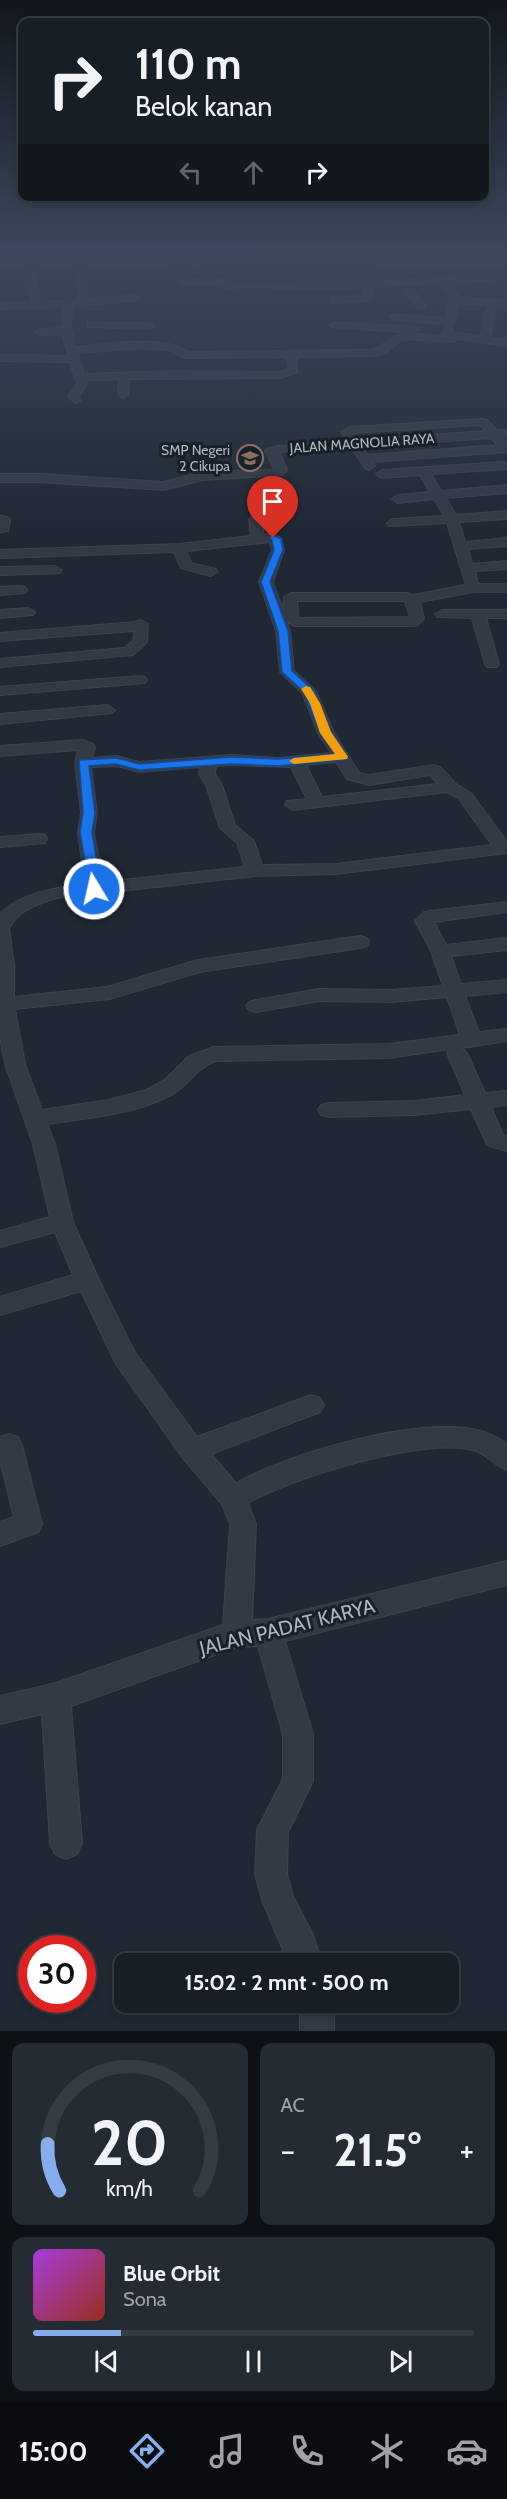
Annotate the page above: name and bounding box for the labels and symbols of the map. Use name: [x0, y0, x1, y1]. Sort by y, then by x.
street label: JALAN MAGNOLIA RAYA: [288, 429, 435, 457]
place label: SMP Negeri 2 Cikupa: [161, 441, 230, 475]
school or university icon: SMP Negeri 2 Cikupa: [235, 443, 265, 473]
pin: [247, 476, 298, 538]
position arrow: [62, 857, 126, 921]
street label: JALAN PADAT KARYA: [196, 1593, 378, 1661]
speed limit sign: 30: [18, 1935, 96, 2013]

